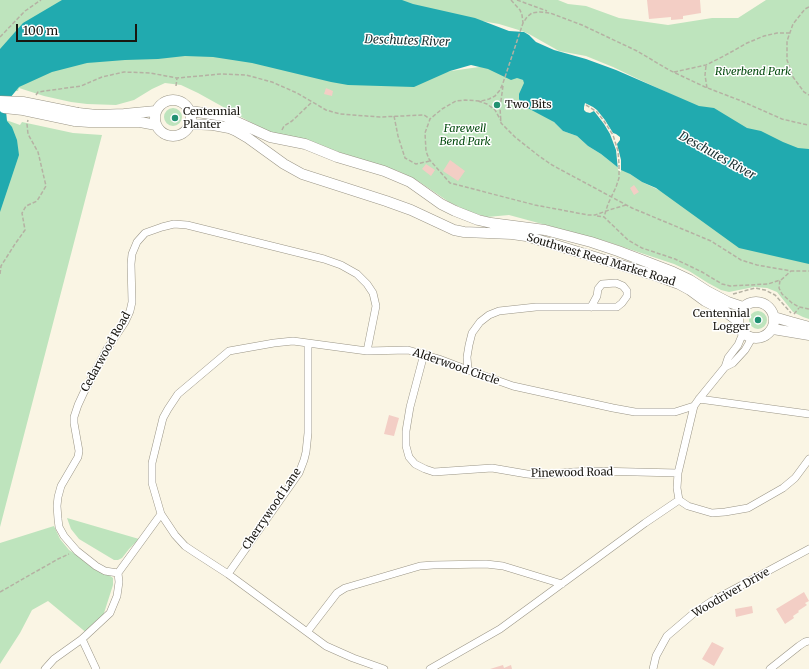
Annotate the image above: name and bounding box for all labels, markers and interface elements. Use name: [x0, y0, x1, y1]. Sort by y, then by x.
scale bar: [18, 16, 139, 42]
text: 100 m: [23, 23, 58, 38]
water label: Deschutes River: [364, 32, 450, 50]
park label: Riverbend Park: [715, 65, 791, 79]
place label: Two Bits: [505, 98, 552, 112]
marker: Two Bits: [492, 100, 502, 110]
place label: Centennial Planter: [183, 105, 240, 131]
marker: Centennial Planter: [170, 113, 180, 123]
park label: Farewell Bend Park: [439, 122, 491, 148]
water label: Deschutes River: [676, 129, 758, 183]
street label: Southwest Reed Market Road: [525, 231, 677, 289]
place label: Centennial Logger: [693, 307, 750, 333]
street label: Cedarwood Road: [79, 310, 133, 394]
marker: Centennial Logger: [753, 315, 763, 325]
street label: Alderwood Circle: [411, 346, 501, 388]
street label: Cherrywood Lane: [240, 466, 304, 552]
street label: Pinewood Road: [531, 466, 613, 480]
street label: Woodriver Drive: [690, 566, 772, 620]

